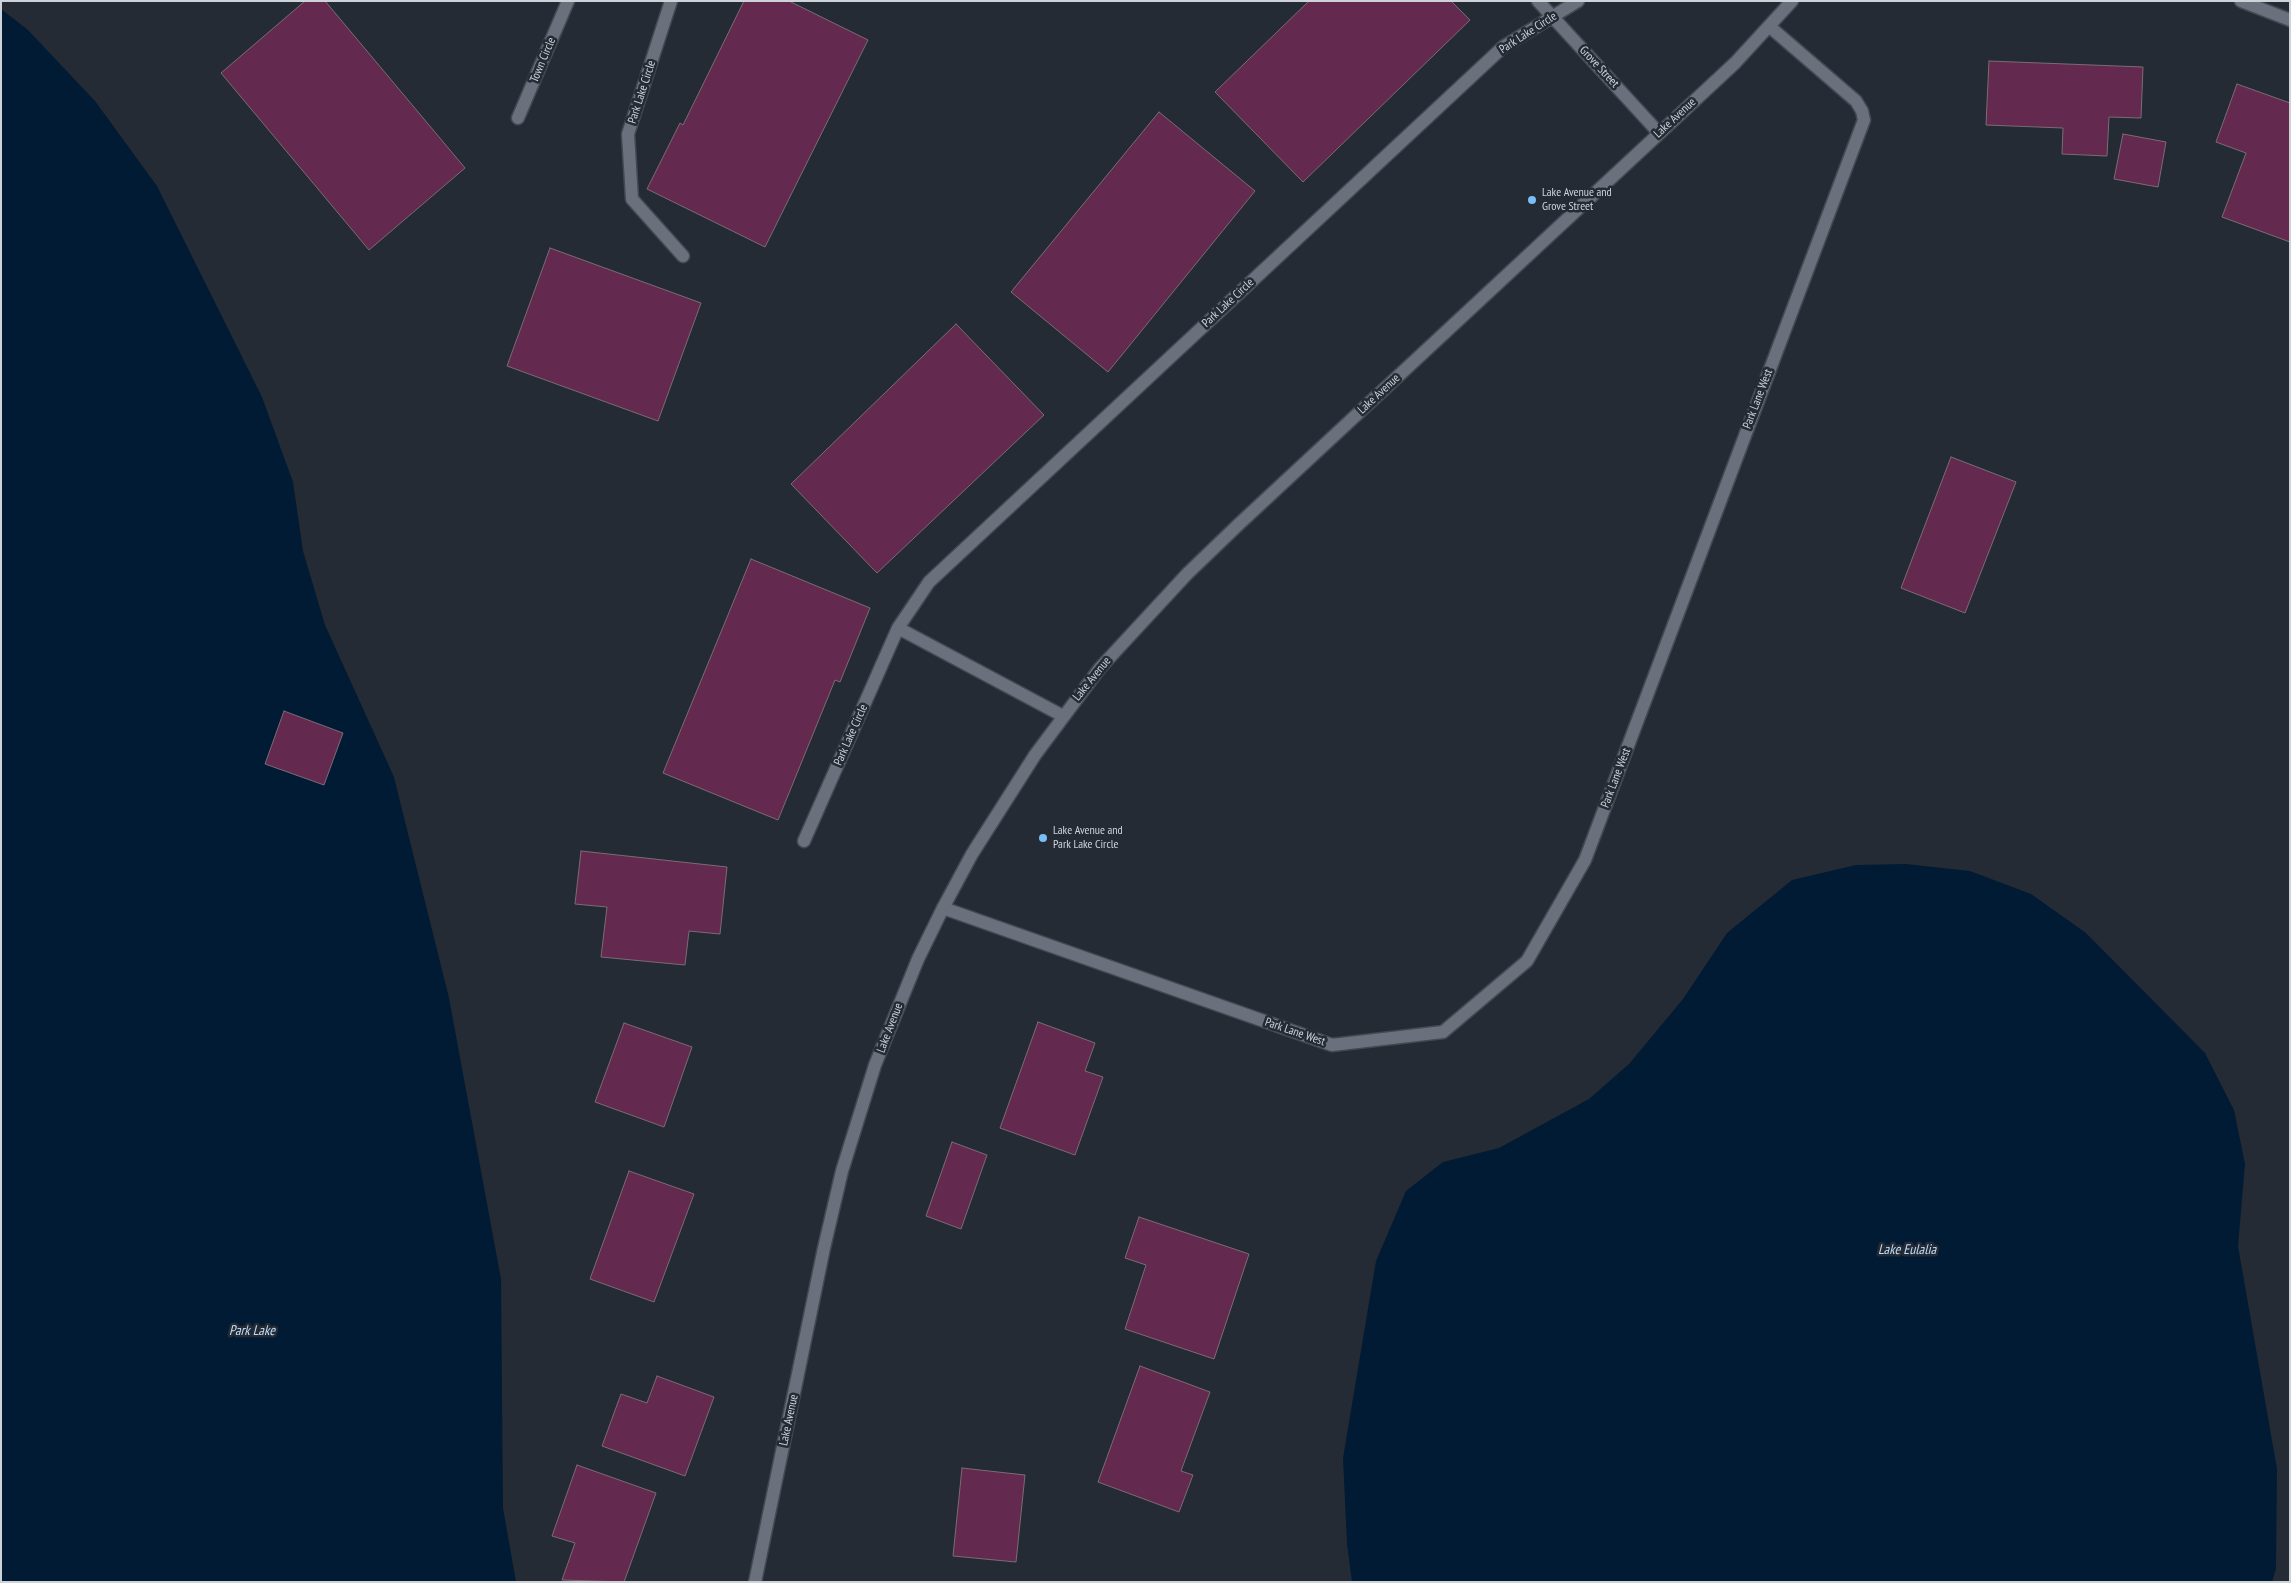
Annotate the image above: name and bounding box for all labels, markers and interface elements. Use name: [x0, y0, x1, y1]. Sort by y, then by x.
street label: Park Lake Circle: [1497, 9, 1559, 57]
street label: Town Circle: [527, 35, 559, 85]
street label: Grove Street: [1576, 43, 1622, 91]
street label: Park Lake Circle: [625, 59, 659, 125]
street label: Lake Avenue: [1651, 95, 1699, 141]
place label: Lake Avenue and Grove Street: [1542, 186, 1612, 214]
marker: Lake Avenue and Grove Street: [1526, 194, 1538, 206]
street label: Park Lake Circle: [1199, 275, 1257, 331]
street label: Park Lane West: [1740, 367, 1776, 431]
street label: Lake Avenue: [1355, 371, 1403, 417]
street label: Lake Avenue: [1070, 654, 1114, 704]
street label: Park Lake Circle: [831, 702, 871, 768]
street label: Park Lane West: [1598, 746, 1634, 810]
place label: Lake Avenue and Park Lake Circle: [1053, 824, 1123, 852]
marker: Lake Avenue and Park Lake Circle: [1037, 832, 1049, 844]
street label: Lake Avenue: [874, 1001, 906, 1055]
street label: Park Lane West: [1263, 1015, 1327, 1049]
water label: Lake Eulalia: [1878, 1242, 1936, 1258]
water label: Park Lake: [229, 1323, 275, 1339]
street label: Lake Avenue: [777, 1393, 801, 1447]

